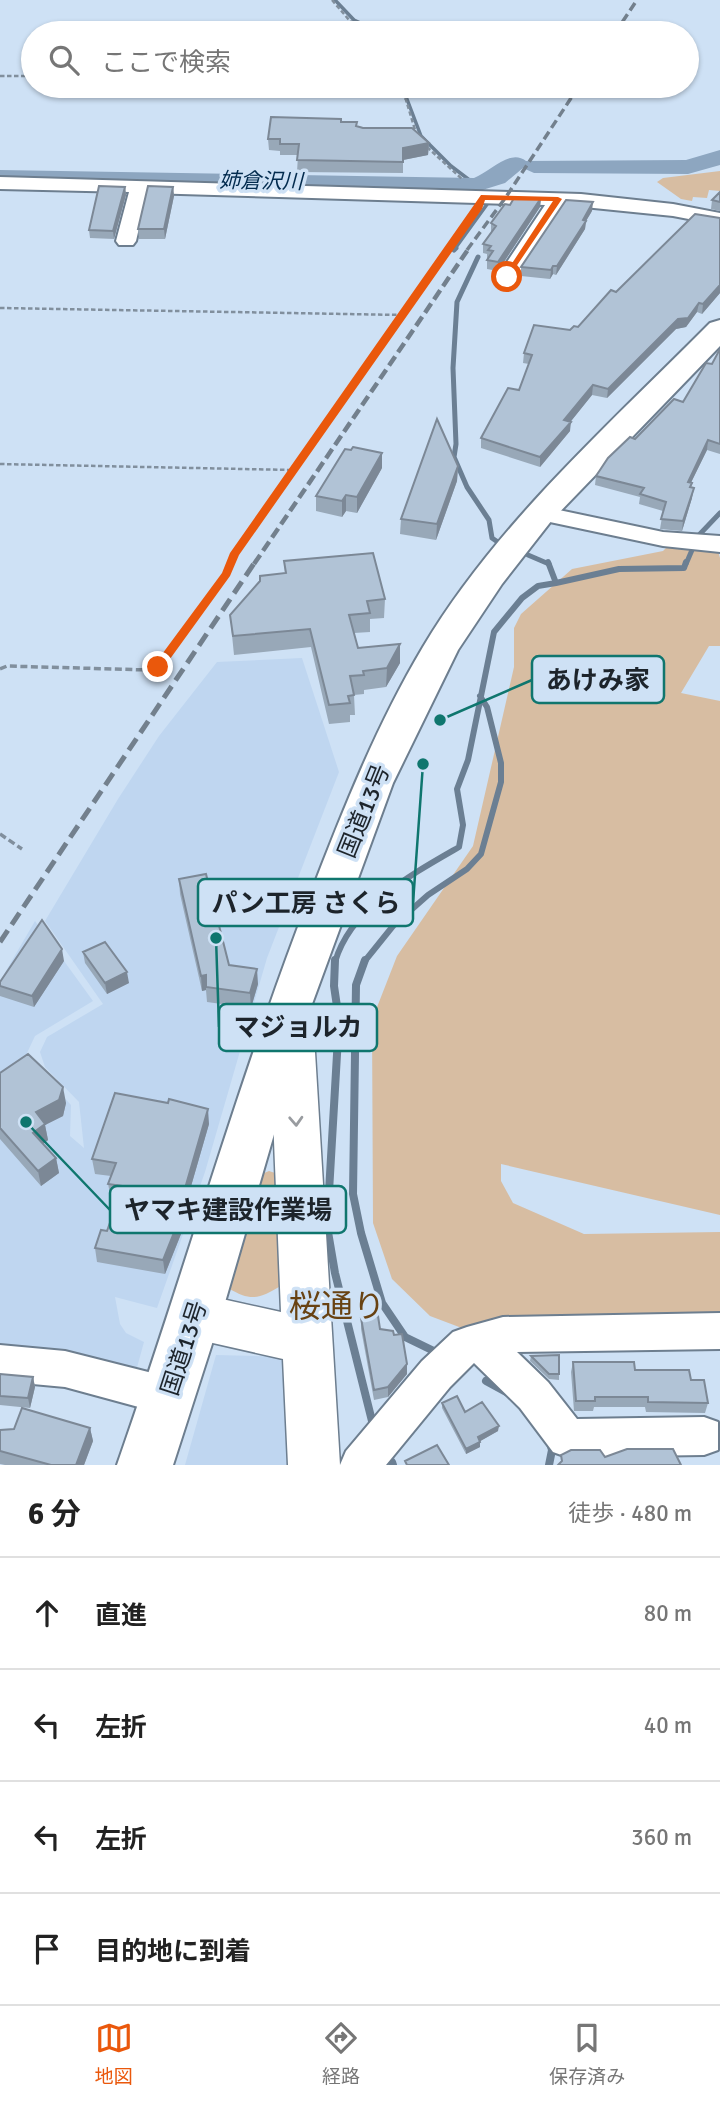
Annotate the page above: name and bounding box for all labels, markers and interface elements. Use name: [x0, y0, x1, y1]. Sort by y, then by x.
search box: [21, 21, 699, 98]
icon: search: [45, 41, 83, 79]
text: ここで検索: [101, 47, 231, 79]
water label: 姉倉沢川: [219, 167, 305, 195]
route start: [491, 261, 522, 292]
route end: [142, 651, 173, 682]
callout: あけみ家: [532, 656, 664, 703]
text: あけみ家: [546, 665, 650, 697]
street label: 国道13号: [332, 760, 396, 862]
callout: パン工房 さくら: [198, 879, 413, 926]
text: パン工房 さくら: [211, 888, 401, 920]
callout: マジョルカ: [219, 1004, 377, 1051]
text: マジョルカ: [233, 1012, 363, 1044]
one-way arrow: [288, 1116, 303, 1127]
callout: ヤマキ建設作業場: [110, 1186, 346, 1233]
text: ヤマキ建設作業場: [124, 1195, 332, 1227]
district label: 桜通り: [289, 1287, 385, 1326]
street label: 国道13号: [155, 1297, 213, 1399]
text: 6 分: [28, 1496, 81, 1533]
text: 徒歩 · 480 m: [568, 1499, 692, 1528]
icon: ahead: [28, 1594, 66, 1632]
text: 80 m: [644, 1599, 692, 1628]
text: 直進: [95, 1600, 147, 1632]
icon: left: [28, 1706, 66, 1744]
text: 40 m: [644, 1711, 692, 1740]
text: 左折: [95, 1712, 147, 1744]
icon: left: [28, 1818, 66, 1856]
text: 360 m: [631, 1823, 692, 1852]
text: 左折: [95, 1824, 147, 1856]
icon: arrive: [28, 1930, 66, 1968]
text: 目的地に到着: [95, 1936, 251, 1968]
tab: 地図: [95, 2019, 133, 2089]
tab: 経路: [322, 2019, 360, 2089]
tab: 保存済み: [549, 2019, 625, 2089]

